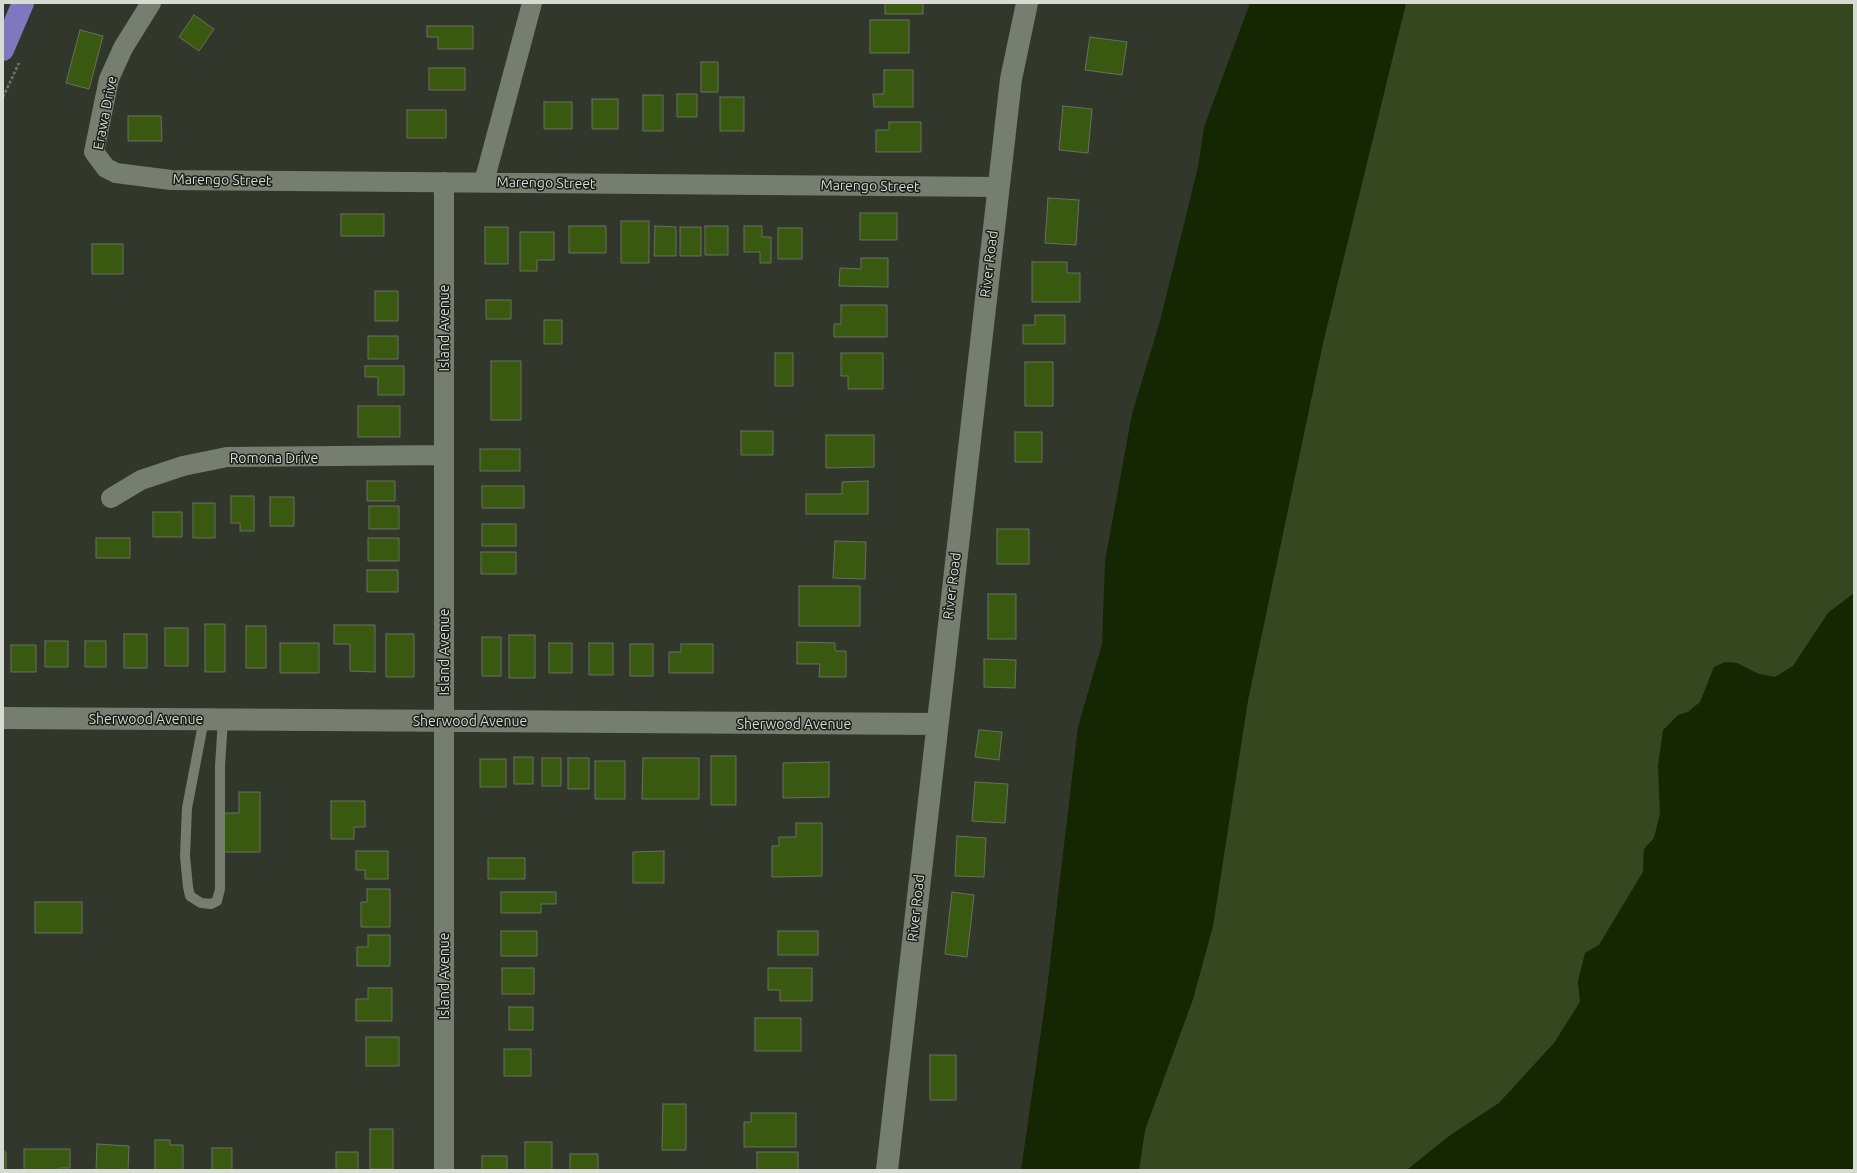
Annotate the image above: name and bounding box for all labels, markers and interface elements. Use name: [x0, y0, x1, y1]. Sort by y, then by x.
street label: Erawa Drive: [90, 75, 120, 151]
street label: Marengo Street: [172, 171, 272, 189]
street label: Marengo Street: [496, 174, 596, 192]
street label: Marengo Street: [820, 177, 920, 195]
street label: River Road: [977, 230, 1001, 298]
street label: Island Avenue: [436, 284, 452, 372]
street label: Romona Drive: [230, 450, 318, 466]
street label: River Road: [940, 552, 964, 620]
street label: Island Avenue: [436, 608, 452, 696]
street label: Sherwood Avenue: [89, 711, 203, 727]
street label: Sherwood Avenue: [413, 713, 527, 729]
street label: Sherwood Avenue: [737, 716, 851, 732]
street label: River Road: [904, 874, 928, 942]
street label: Island Avenue: [436, 932, 452, 1020]

